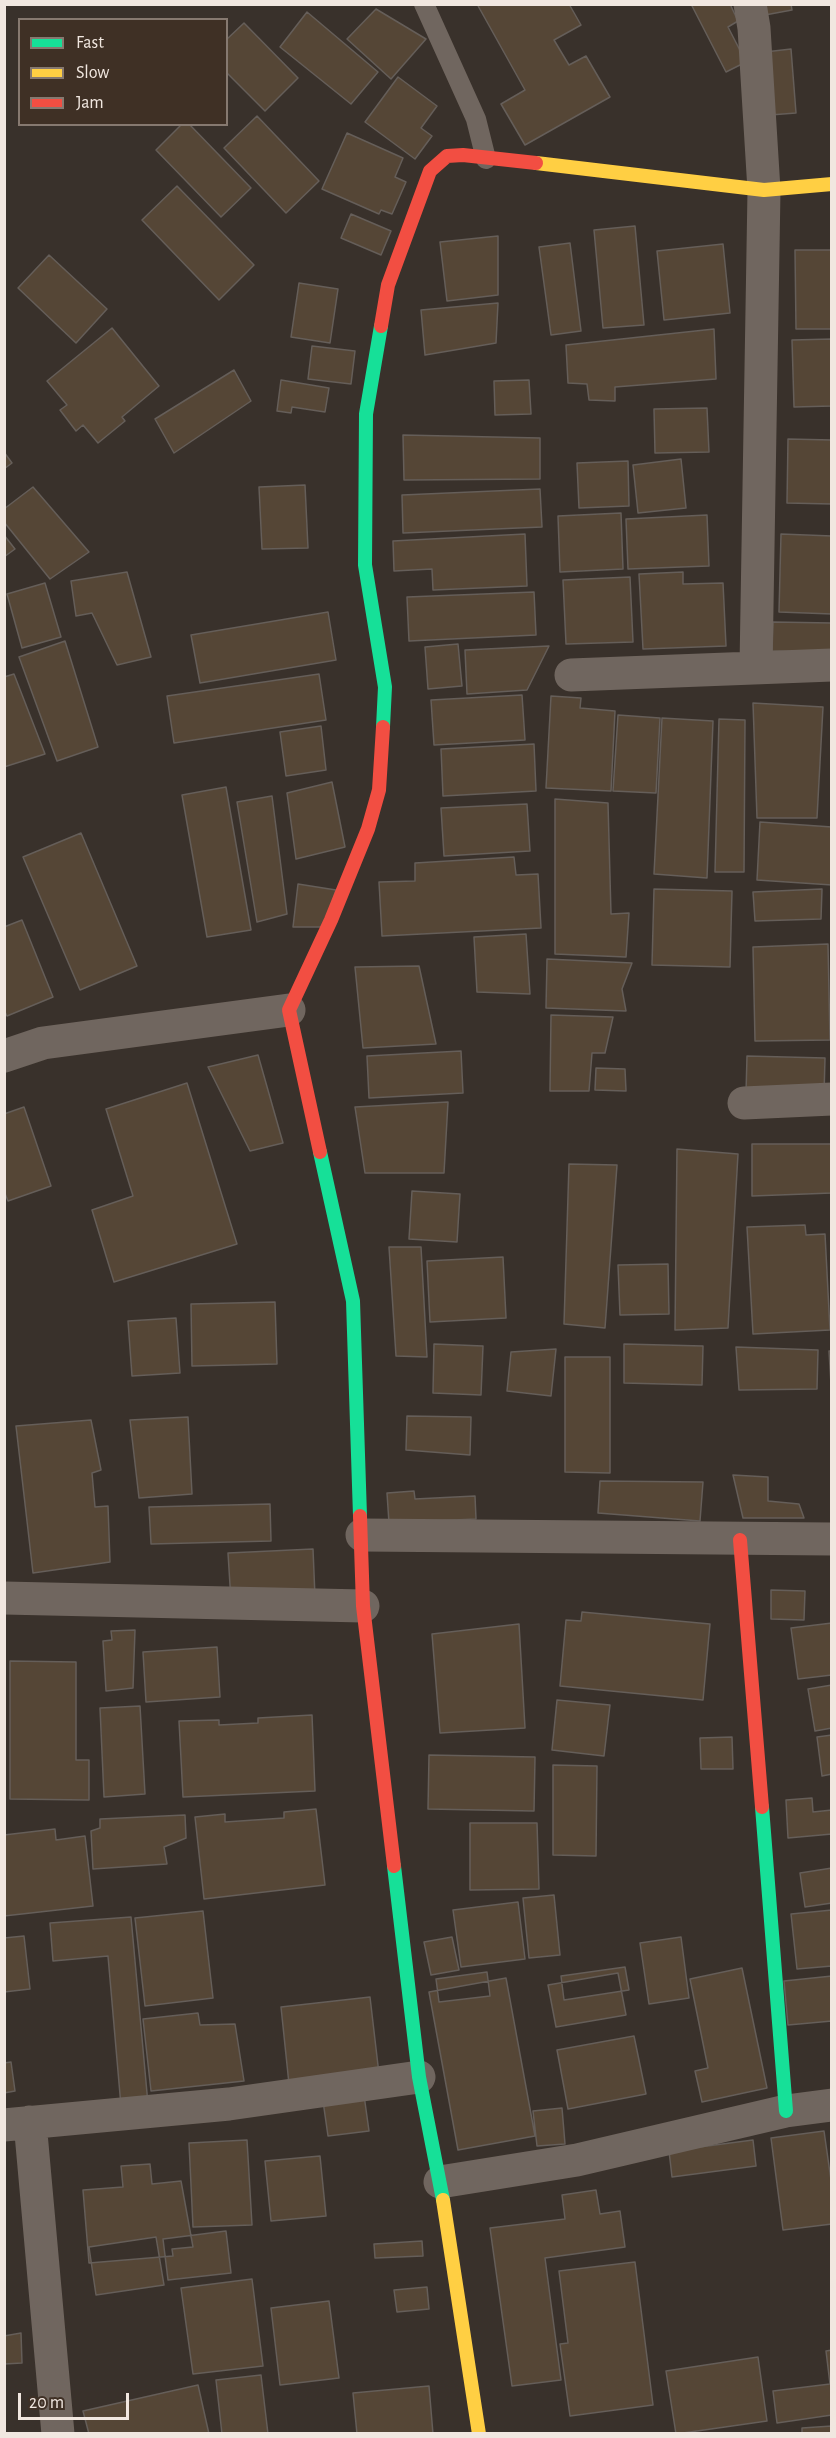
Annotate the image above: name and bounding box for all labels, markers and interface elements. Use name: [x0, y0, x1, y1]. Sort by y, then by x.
legend: [18, 18, 228, 126]
text: Fast: [76, 34, 104, 52]
text: Slow: [76, 64, 109, 82]
text: Jam: [76, 94, 104, 112]
scale bar: [21, 2381, 132, 2419]
text: 20 m: [29, 2394, 64, 2412]

